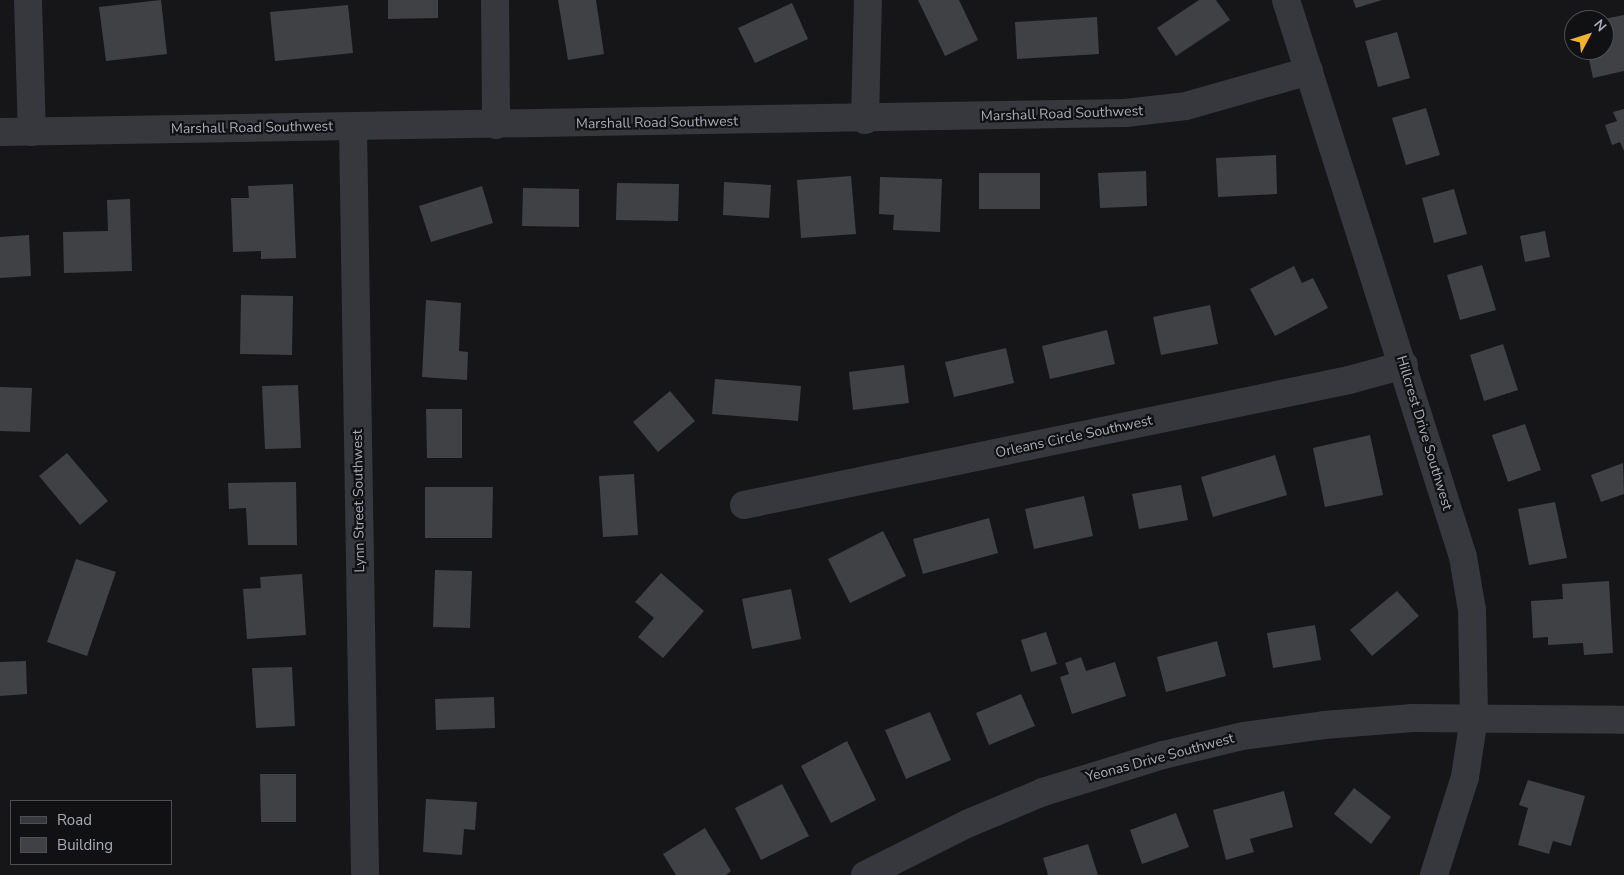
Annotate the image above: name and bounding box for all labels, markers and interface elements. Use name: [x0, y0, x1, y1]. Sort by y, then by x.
north arrow: [1564, 10, 1614, 60]
text: N: [1589, 16, 1611, 36]
street label: Marshall Road Southwest: [981, 103, 1143, 125]
street label: Marshall Road Southwest: [576, 113, 738, 133]
street label: Marshall Road Southwest: [171, 118, 333, 138]
street label: Hillcrest Drive Southwest: [1392, 354, 1456, 512]
street label: Orleans Circle Southwest: [994, 412, 1154, 462]
street label: Lynn Street Southwest: [349, 429, 369, 573]
street label: Yeonas Drive Southwest: [1084, 730, 1236, 786]
legend: [10, 800, 172, 865]
text: Road: [57, 810, 92, 830]
text: Building: [57, 835, 113, 855]

